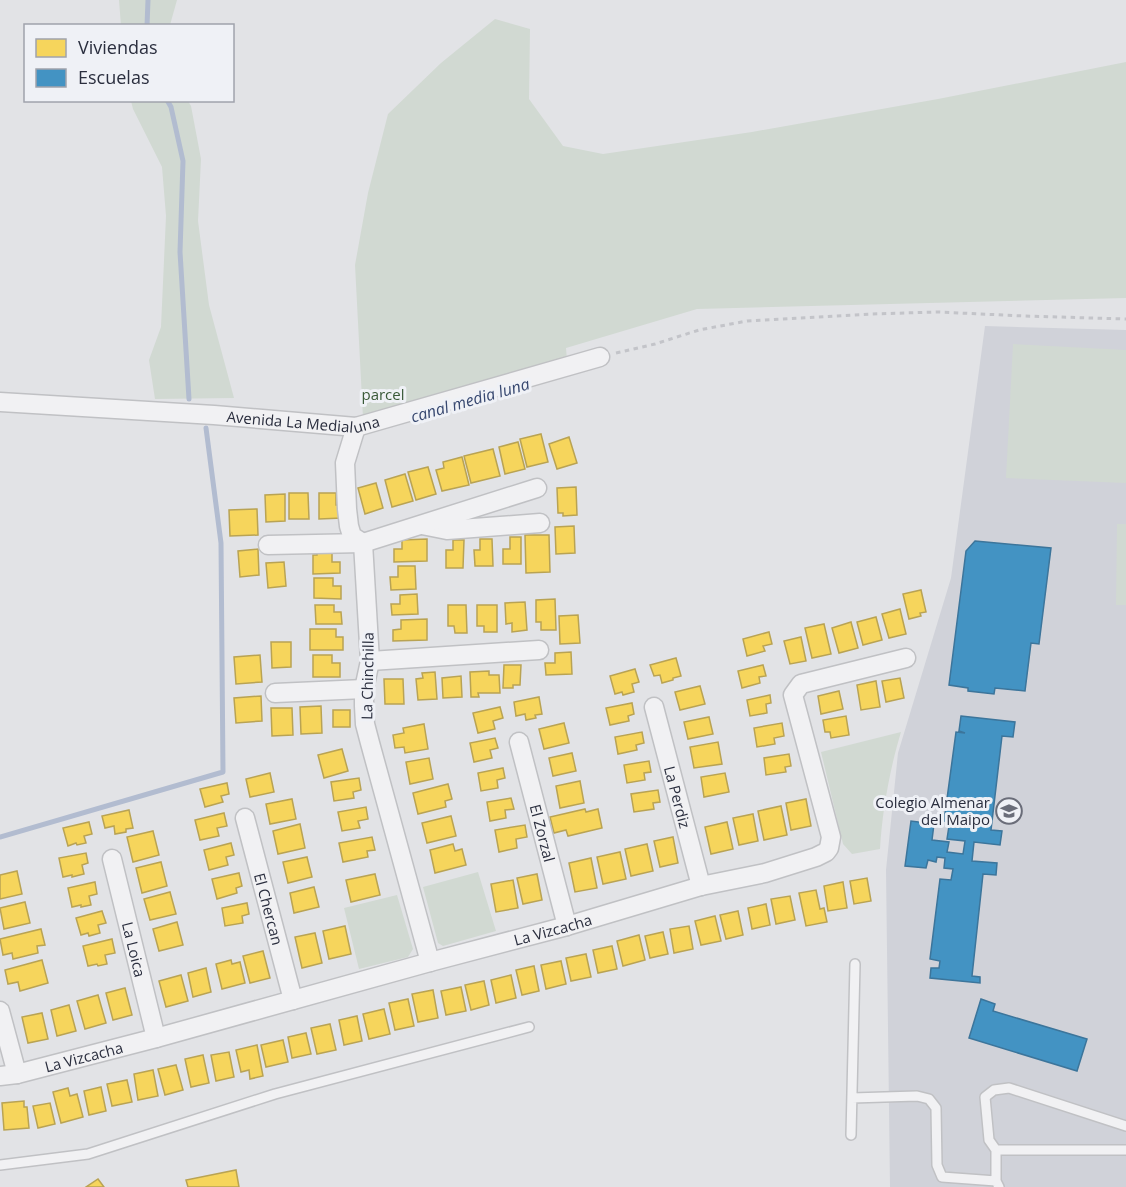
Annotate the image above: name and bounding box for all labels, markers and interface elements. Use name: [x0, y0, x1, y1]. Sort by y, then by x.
legend: [24, 24, 234, 102]
text: Viviendas: [78, 35, 158, 59]
text: Escuelas: [78, 65, 149, 89]
water label: canal media luna: [408, 373, 532, 427]
park label: parcel: [361, 384, 405, 404]
street label: Avenida La Medialuna: [226, 406, 382, 437]
street label: La Chinchilla: [356, 632, 378, 720]
street label: La Perdiz: [660, 764, 695, 830]
place label: Colegio Almenar del Maipo: [875, 792, 990, 829]
school or university icon: Colegio Almenar del Maipo: [994, 796, 1024, 826]
street label: El Zorzal: [526, 802, 560, 864]
street label: El Chercan: [250, 871, 288, 947]
street label: La Vizcacha: [511, 909, 594, 950]
street label: La Loica: [118, 920, 151, 979]
street label: La Vizcacha: [42, 1037, 125, 1076]

